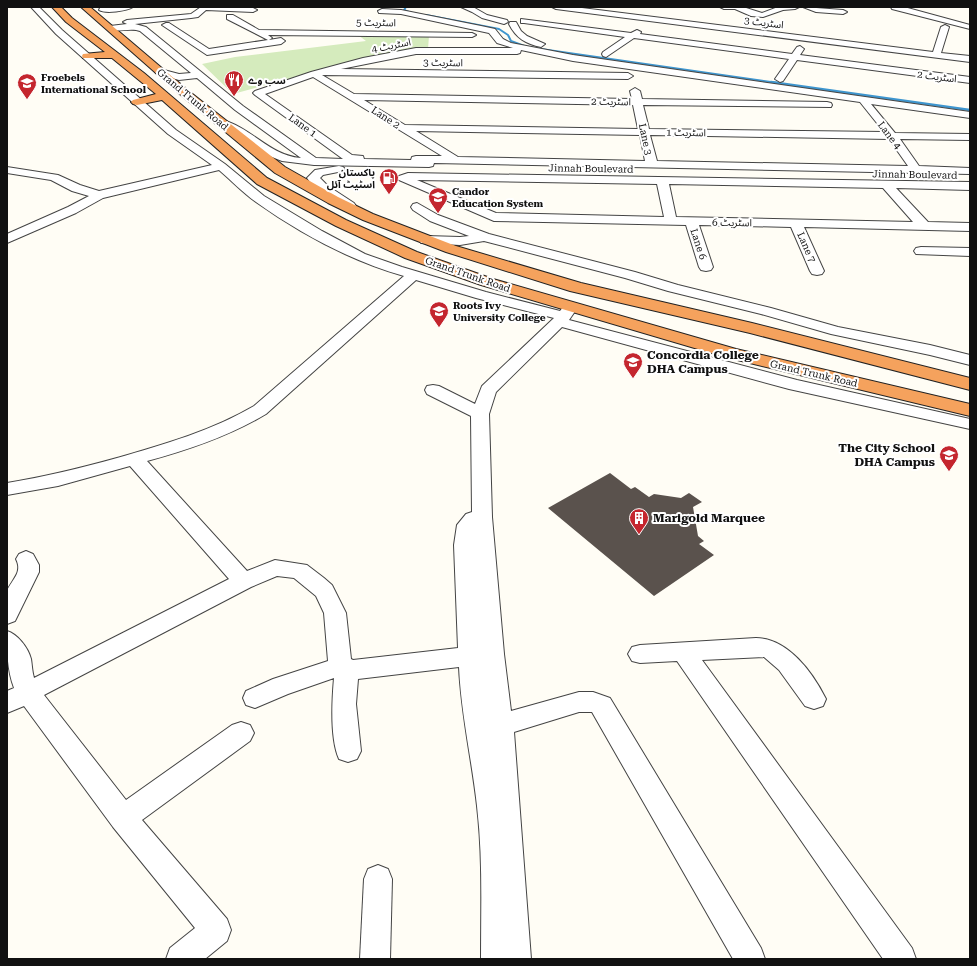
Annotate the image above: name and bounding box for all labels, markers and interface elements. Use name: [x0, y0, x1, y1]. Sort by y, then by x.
street label: اسٹریٹ 3: [743, 15, 784, 31]
street label: اسٹریٹ 5: [356, 17, 396, 29]
street label: اسٹریٹ 4: [371, 36, 412, 56]
street label: اسٹریٹ 3: [423, 57, 463, 69]
street label: Grand Trunk Road: [155, 66, 231, 133]
restaurant icon: سب وے: [223, 69, 245, 97]
street label: اسٹریٹ 2: [916, 69, 957, 85]
school or university icon: Froebels International School: [16, 72, 38, 100]
place label: Froebels International School: [41, 72, 147, 95]
place label: سب وے: [248, 75, 286, 87]
street label: اسٹریٹ 2: [591, 96, 631, 108]
street label: Lane 2: [369, 104, 402, 131]
street label: Lane 1: [287, 112, 319, 139]
street label: Lane 4: [876, 119, 904, 152]
street label: Lane 3: [637, 122, 654, 156]
street label: اسٹریٹ 1: [666, 127, 706, 139]
street label: Jinnah Boulevard: [548, 162, 634, 175]
place label: پاکستان اسٹیٹ آئل: [327, 167, 375, 191]
fuel station icon: پاکستان اسٹیٹ آئل: [378, 167, 400, 195]
street label: Jinnah Boulevard: [872, 168, 958, 181]
school or university icon: Candor Education System: [427, 186, 449, 214]
place label: Candor Education System: [452, 186, 544, 209]
street label: اسٹریٹ 6: [712, 217, 752, 229]
street label: Lane 6: [688, 227, 709, 261]
street label: Lane 7: [795, 230, 818, 264]
street label: Grand Trunk Road: [424, 255, 512, 294]
school or university icon: Roots Ivy University College: [428, 300, 450, 328]
place label: Roots Ivy University College: [453, 300, 546, 323]
place label: Concordia College DHA Campus: [647, 348, 759, 376]
school or university icon: Concordia College DHA Campus: [622, 351, 644, 379]
street label: Grand Trunk Road: [769, 358, 859, 389]
place label: The City School DHA Campus: [838, 441, 935, 469]
school or university icon: The City School DHA Campus: [938, 444, 960, 472]
building icon: Marigold Marquee: [628, 507, 650, 535]
place label: Marigold Marquee: [653, 511, 765, 525]

